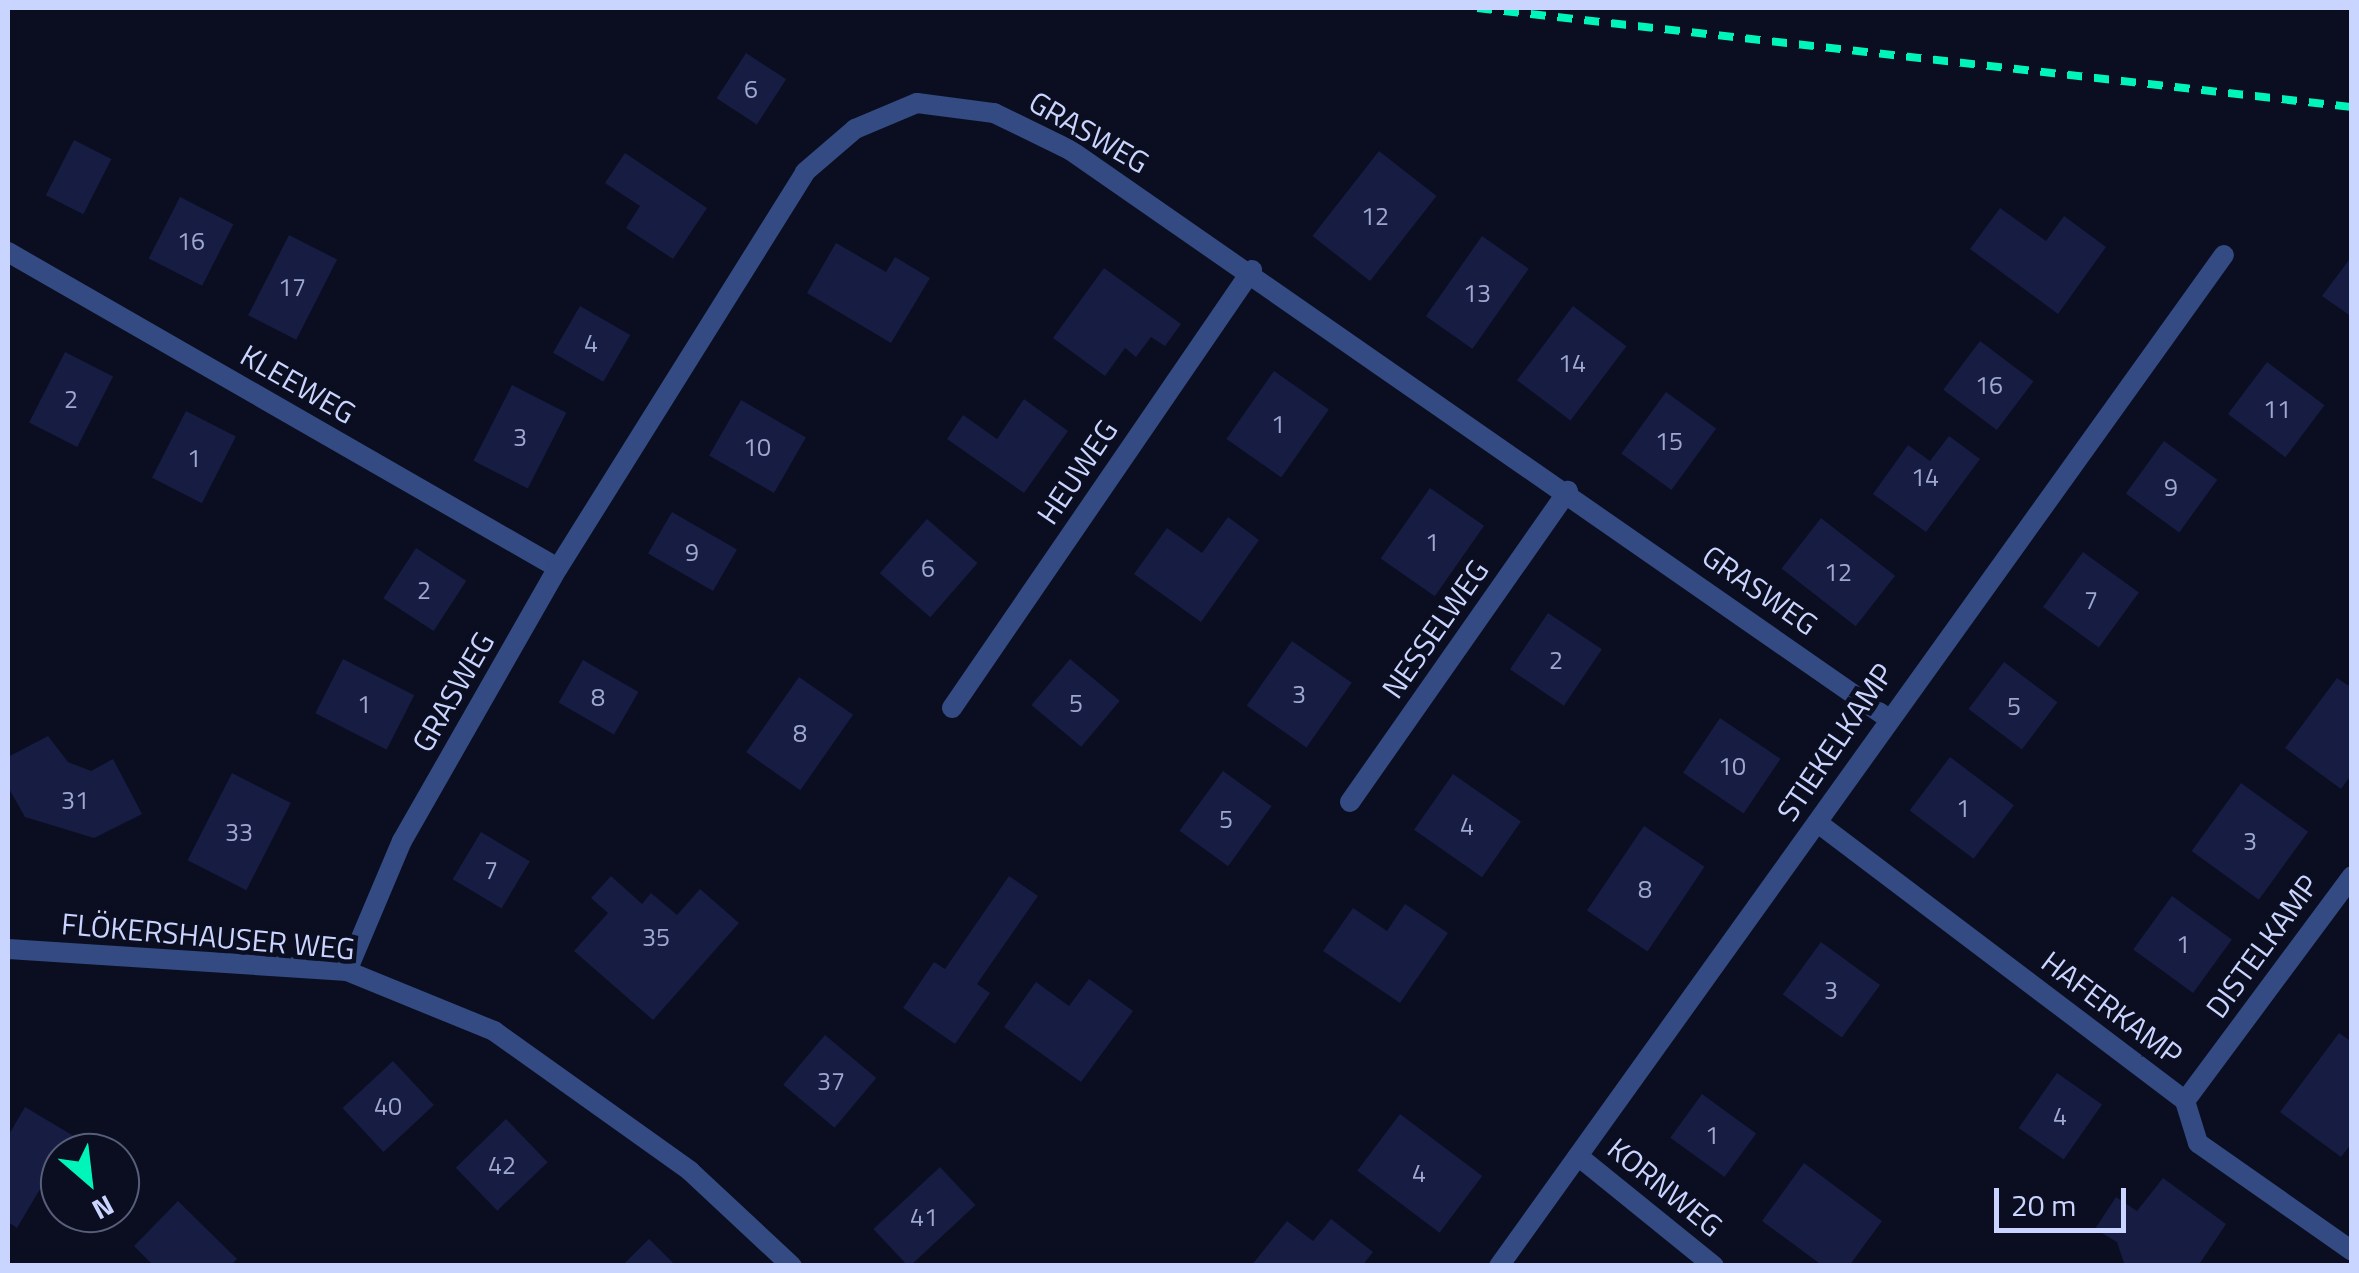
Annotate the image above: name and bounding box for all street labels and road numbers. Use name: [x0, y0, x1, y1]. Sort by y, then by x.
street label: GRASWEG: [1023, 83, 1155, 181]
street label: KLEEWEG: [234, 337, 362, 431]
street label: HEUWEG: [1029, 413, 1125, 531]
street label: GRASWEG: [1696, 537, 1824, 643]
street label: NESSELWEG: [1374, 553, 1496, 705]
street label: GRASWEG: [404, 626, 502, 758]
street label: STIEKELKAMP: [1769, 657, 1901, 827]
street label: DISTELKAMP: [2198, 868, 2326, 1024]
street label: FLÖKERSHAUSER WEG: [60, 905, 356, 967]
street label: HAFERKAMP: [2035, 943, 2189, 1073]
street label: KORNWEG: [1601, 1130, 1729, 1244]

